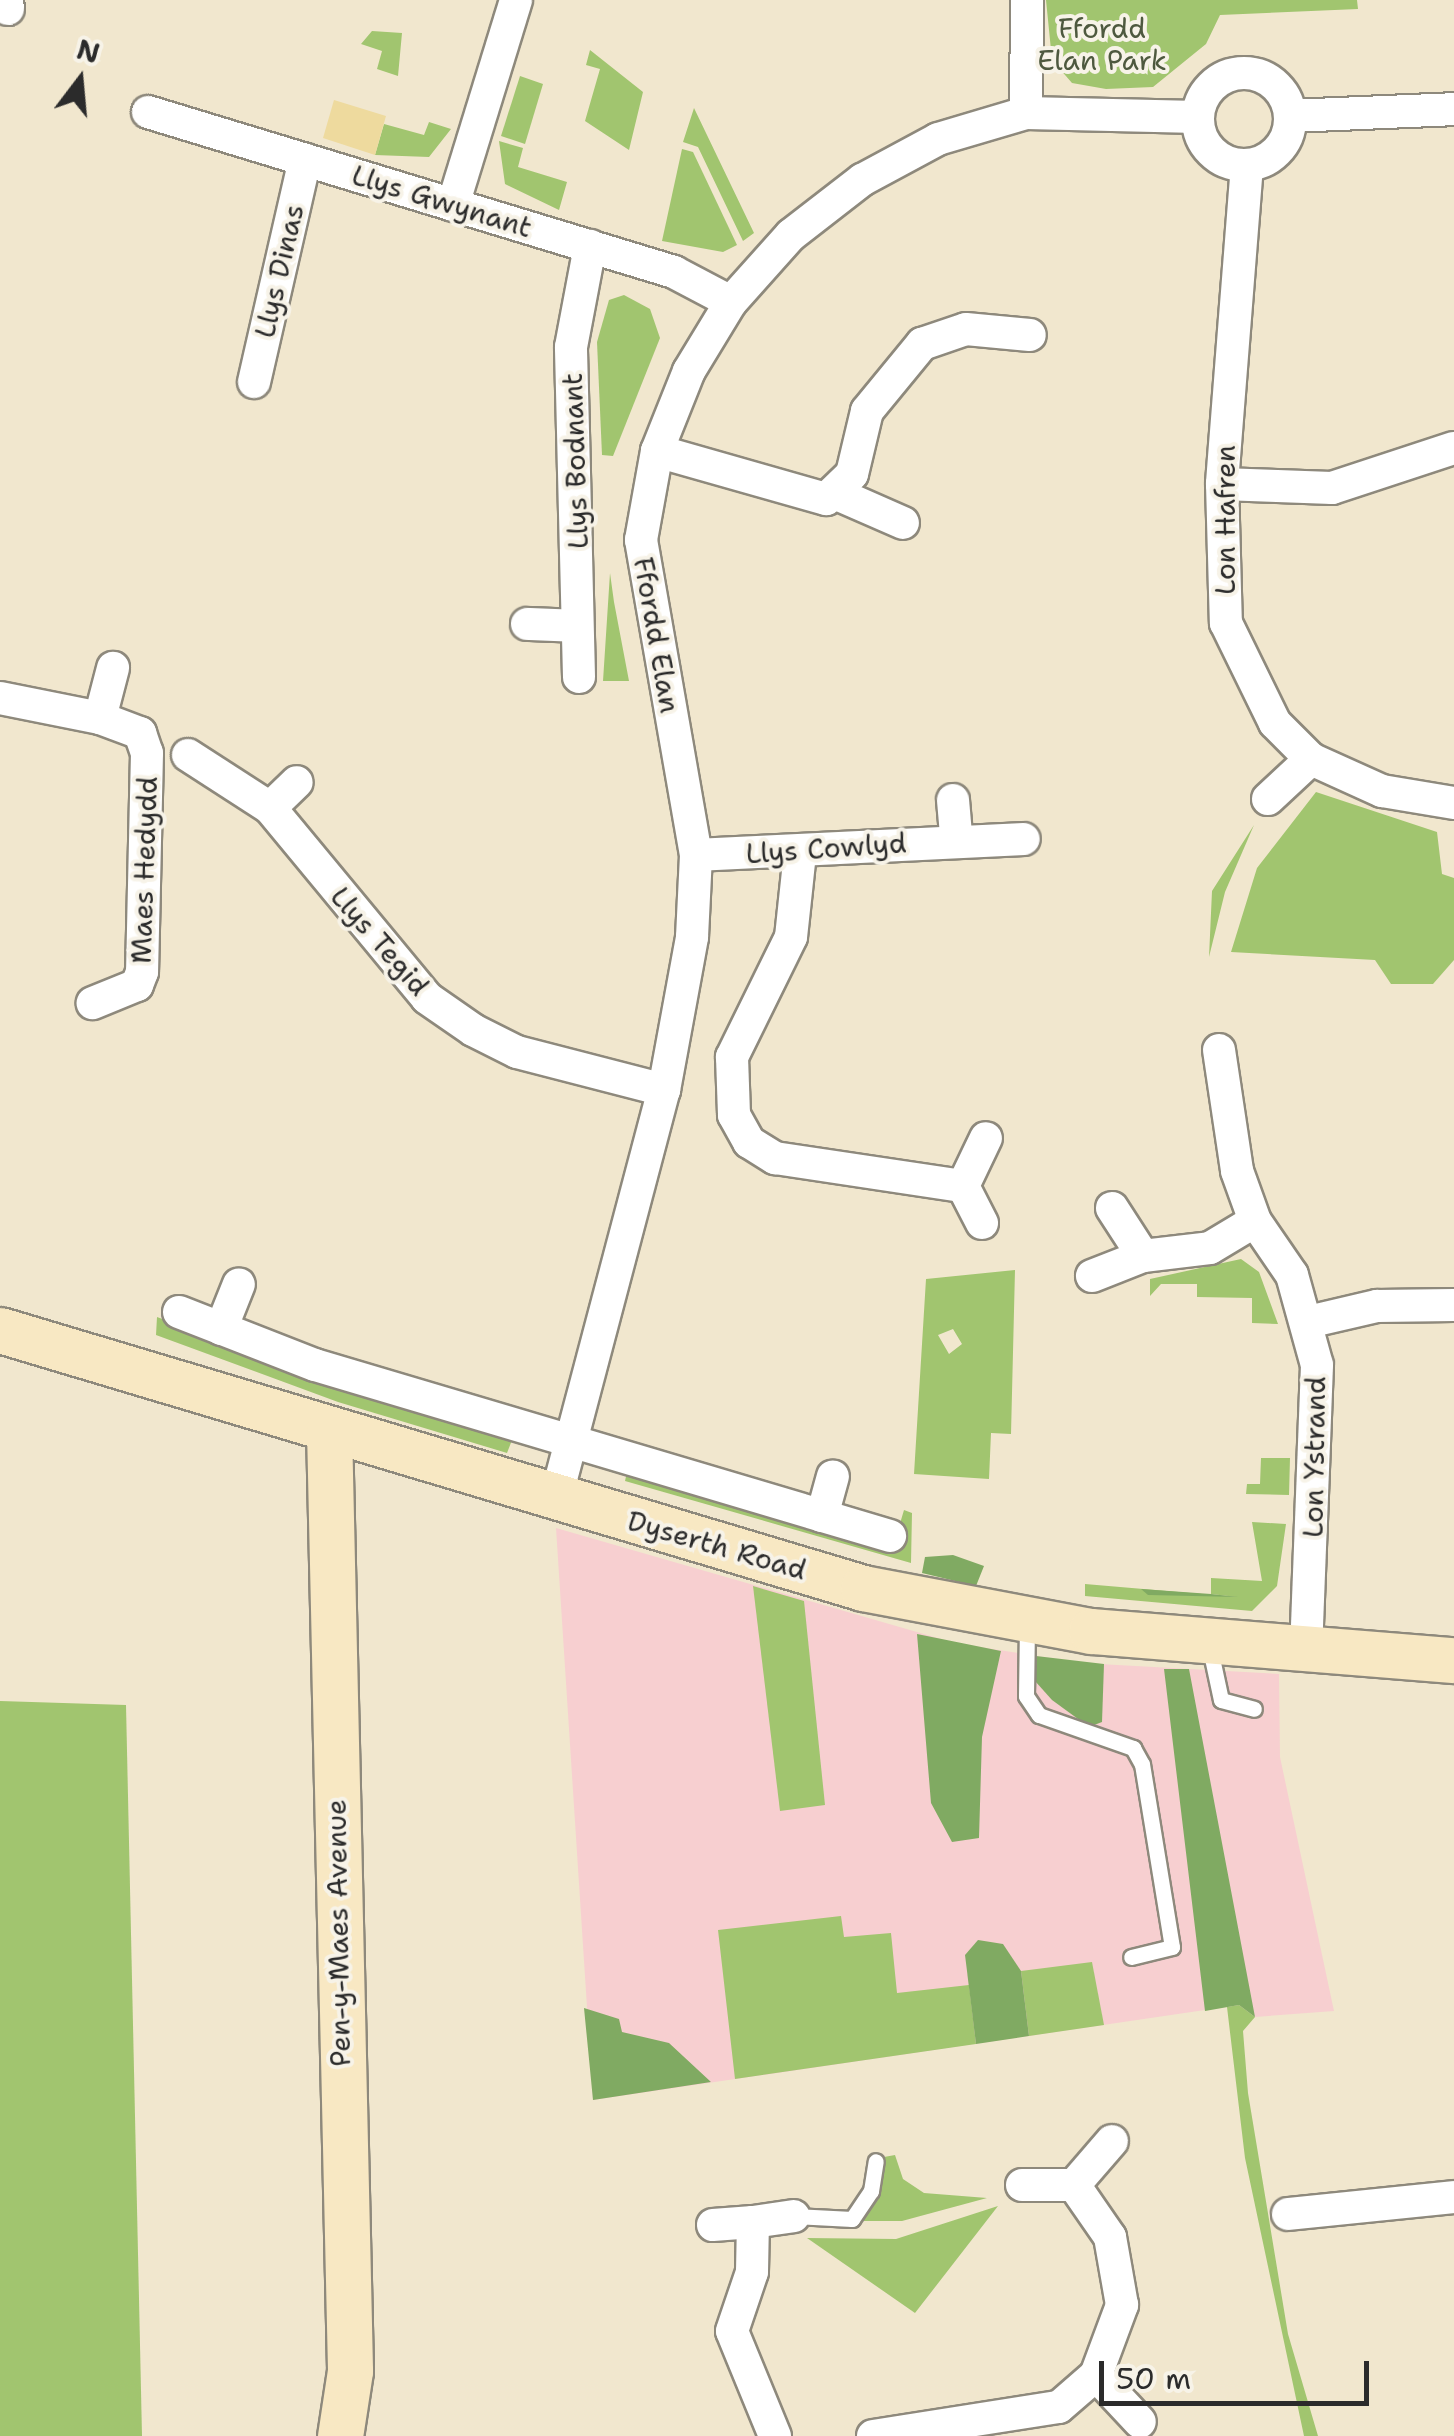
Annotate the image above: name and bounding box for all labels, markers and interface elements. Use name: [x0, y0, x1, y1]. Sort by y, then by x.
park label: Ffordd Elan Park: [1037, 11, 1167, 77]
north arrow: [30, 30, 130, 130]
text: N: [72, 30, 104, 72]
street label: Llys Gwynant: [348, 158, 536, 244]
street label: Llys Dinas: [247, 201, 311, 341]
street label: Llys Bodnant: [555, 372, 595, 550]
street label: Lon Hafren: [1208, 445, 1242, 595]
street label: Ffordd Elan: [627, 554, 687, 716]
street label: Maes Hedydd: [124, 776, 164, 964]
street label: Llys Cowlyd: [745, 826, 907, 870]
street label: Llys Tegid: [324, 880, 436, 1002]
street label: Lon Ystrand: [1296, 1376, 1332, 1538]
street label: Dyserth Road: [624, 1503, 810, 1587]
street label: Pen-y-Maes Avenue: [319, 1799, 357, 2067]
scale bar: [1104, 2341, 1374, 2403]
text: 50 m: [1116, 2358, 1191, 2399]

